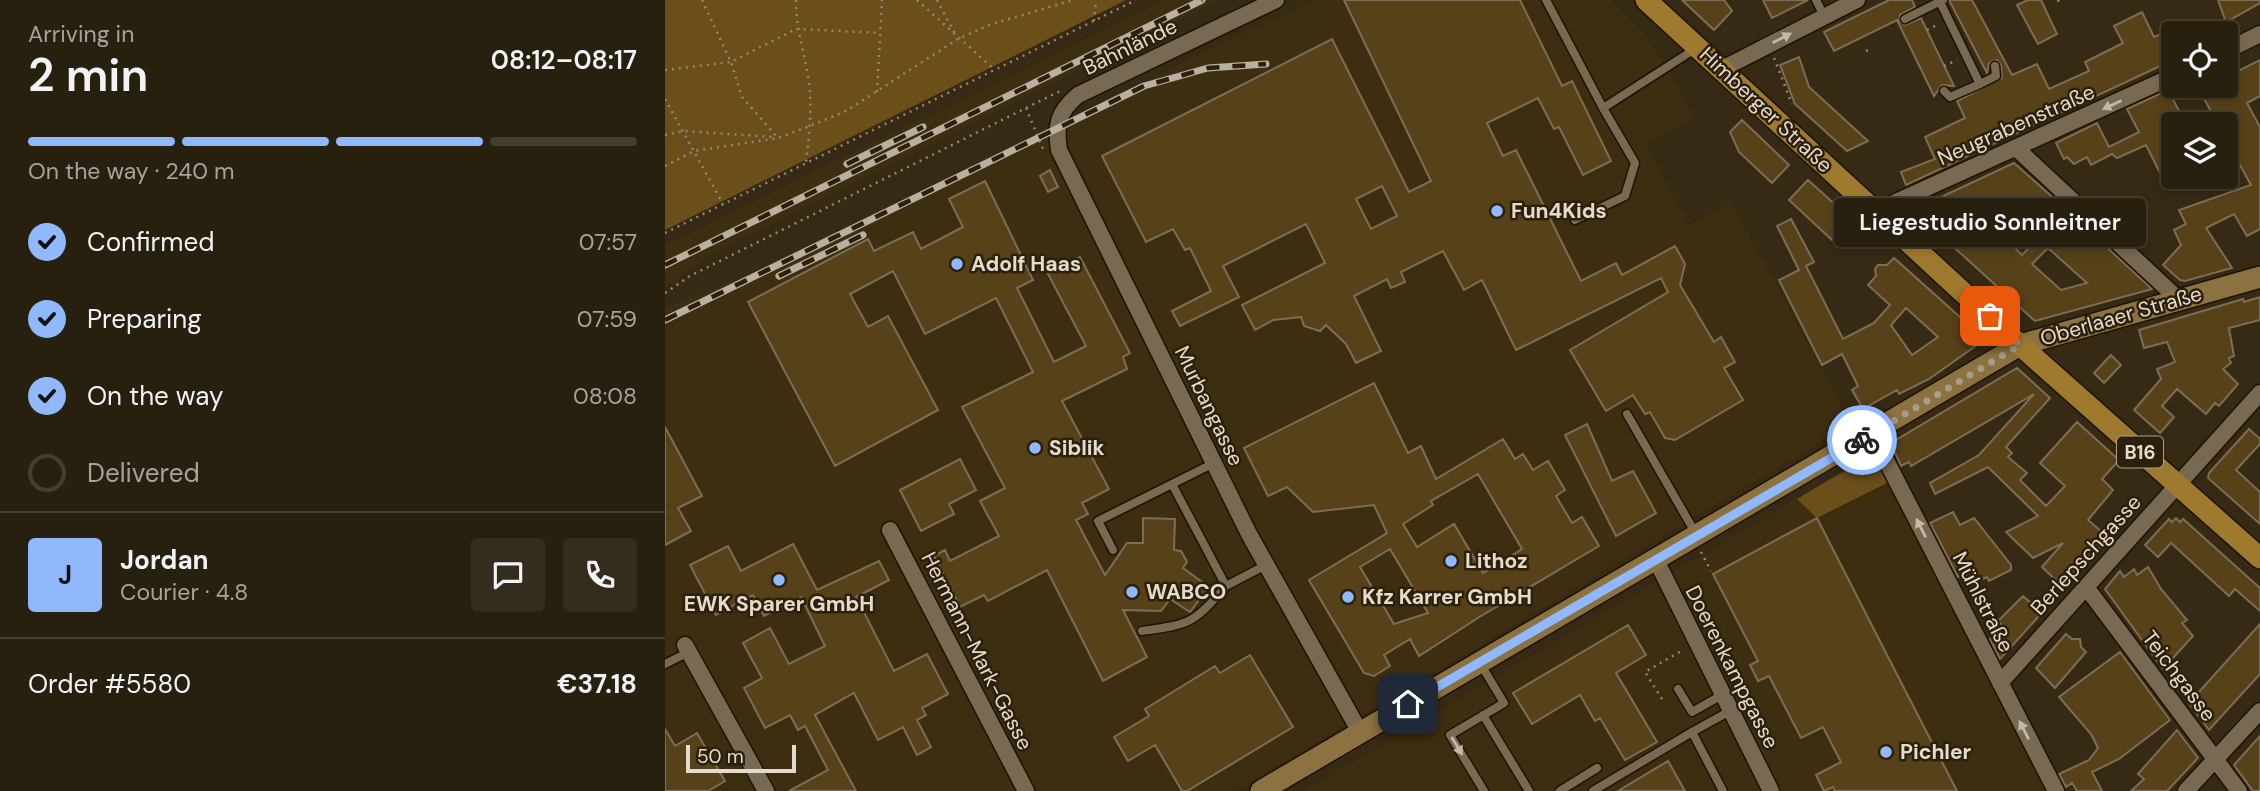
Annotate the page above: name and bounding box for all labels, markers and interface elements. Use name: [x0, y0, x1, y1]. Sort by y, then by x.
street label: Bahnlände: [1078, 12, 1182, 82]
text: Arriving in: [28, 19, 134, 49]
map controls: [2161, 21, 2238, 189]
button: locate: [2161, 21, 2238, 98]
one-way arrow: [1772, 32, 1792, 43]
street label: Himberger Straße: [1693, 41, 1839, 179]
text: 08:12–08:17: [491, 43, 637, 77]
text: 2 min: [28, 45, 148, 105]
street label: Neugrabenstraße: [1933, 78, 2099, 172]
one-way arrow: [2102, 99, 2122, 111]
button: layers: [2161, 112, 2238, 189]
text: On the way · 240 m: [28, 156, 235, 186]
place label: Fun4Kids: [1511, 197, 1607, 225]
callout: Liegestudio Sonnleitner: [1834, 197, 2146, 246]
marker: Fun4Kids: [1489, 203, 1505, 219]
text: Liegestudio Sonnleitner: [1859, 207, 2121, 237]
icon: check: [28, 223, 66, 261]
text: Confirmed: [87, 225, 214, 259]
text: 07:57: [579, 227, 637, 257]
place label: Adolf Haas: [971, 250, 1081, 278]
marker: Adolf Haas: [949, 256, 965, 272]
street label: Oberlaaer Straße: [2037, 280, 2205, 352]
pin: [1960, 286, 2020, 346]
icon: bag: [1971, 297, 2009, 335]
icon: check: [28, 300, 66, 338]
text: Preparing: [87, 302, 202, 336]
text: 07:59: [577, 304, 637, 334]
street label: Murbangasse: [1168, 341, 1250, 471]
icon: check: [28, 377, 66, 415]
text: On the way: [87, 379, 223, 413]
text: 08:08: [573, 381, 637, 411]
courier: [1827, 405, 1897, 475]
icon: bike: [1843, 421, 1881, 459]
place label: Siblik: [1049, 434, 1105, 462]
road number: B16: [2117, 436, 2163, 467]
marker: Siblik: [1027, 440, 1043, 456]
text: Delivered: [87, 456, 200, 490]
street label: Berlepschgasse: [2024, 489, 2148, 621]
one-way arrow: [1915, 518, 1927, 538]
button: chat: [471, 538, 545, 612]
button: phone: [563, 538, 637, 612]
text: Jordan: [120, 543, 209, 577]
street label: Hermann-Mark-Gasse: [915, 547, 1039, 755]
place label: Lithoz: [1465, 547, 1528, 575]
street label: Mühlstraße: [1946, 547, 2020, 657]
marker: Lithoz: [1443, 553, 1459, 569]
text: J: [58, 558, 72, 592]
marker: EWK Sparer GmbH: [771, 572, 787, 588]
text: Courier · 4.8: [120, 577, 248, 607]
place label: WABCO: [1146, 578, 1226, 606]
street label: Doerenkampgasse: [1679, 581, 1785, 753]
place label: Kfz Karrer GmbH: [1362, 583, 1532, 611]
marker: WABCO: [1124, 584, 1140, 600]
marker: Kfz Karrer GmbH: [1340, 589, 1356, 605]
place label: EWK Sparer GmbH: [684, 590, 874, 618]
street label: Teichgasse: [2136, 625, 2222, 727]
text: Order #5580: [28, 667, 191, 701]
text: €37.18: [557, 667, 637, 701]
pin: [1378, 674, 1438, 734]
icon: home: [1389, 685, 1427, 723]
one-way arrow: [2019, 720, 2030, 740]
one-way arrow: [1450, 737, 1463, 756]
place label: Pichler: [1900, 738, 1972, 766]
scale bar: [686, 742, 796, 774]
text: 50 m: [697, 744, 744, 769]
marker: Pichler: [1878, 744, 1894, 760]

